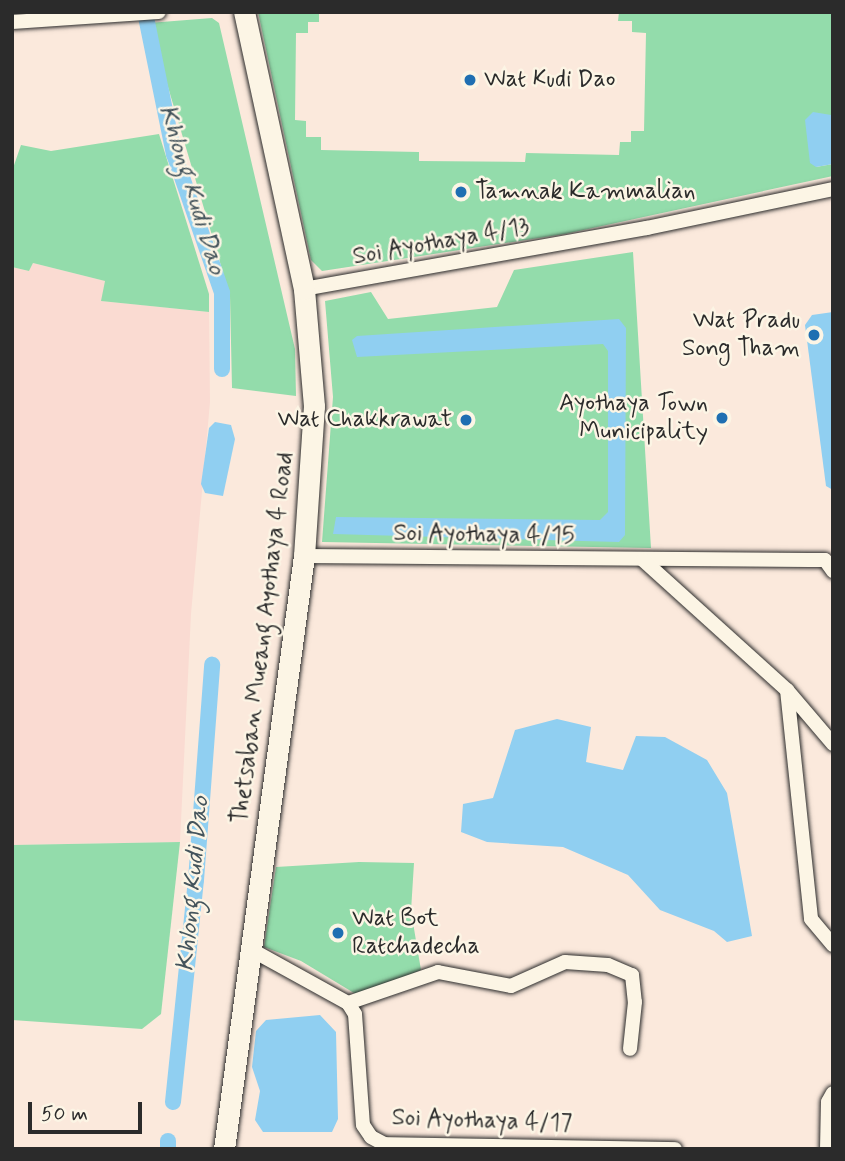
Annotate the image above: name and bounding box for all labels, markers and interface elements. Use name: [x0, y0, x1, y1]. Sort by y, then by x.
place label: Wat Kudi Dao: [484, 66, 623, 94]
marker: Wat Kudi Dao: [462, 72, 478, 88]
water label: Khlong Kudi Dao: [150, 100, 232, 280]
place label: Tamnak Kammalian: [475, 178, 697, 206]
marker: Tamnak Kammalian: [453, 184, 469, 200]
street label: Soi Ayothaya 4/13: [351, 212, 531, 272]
place label: Wat Pradu Song Tham: [682, 307, 800, 363]
marker: Wat Pradu Song Tham: [806, 327, 822, 343]
place label: Ayothaya Town Municipality: [554, 390, 708, 446]
place label: Wat Chakkrawat: [270, 406, 452, 434]
marker: Ayothaya Town Municipality: [714, 410, 730, 426]
marker: Wat Chakkrawat: [458, 412, 474, 428]
street label: Thetsaban Mueang Ayothaya 4 Road: [226, 450, 300, 826]
street label: Soi Ayothaya 4/15: [393, 519, 575, 551]
water label: Khlong Kudi Dao: [171, 794, 217, 974]
place label: Wat Bot Ratchadecha: [352, 905, 480, 961]
marker: Wat Bot Ratchadecha: [330, 925, 346, 941]
scale bar: [32, 1088, 145, 1132]
text: 50 m: [41, 1100, 88, 1128]
street label: Soi Ayothaya 4/17: [391, 1103, 573, 1139]

